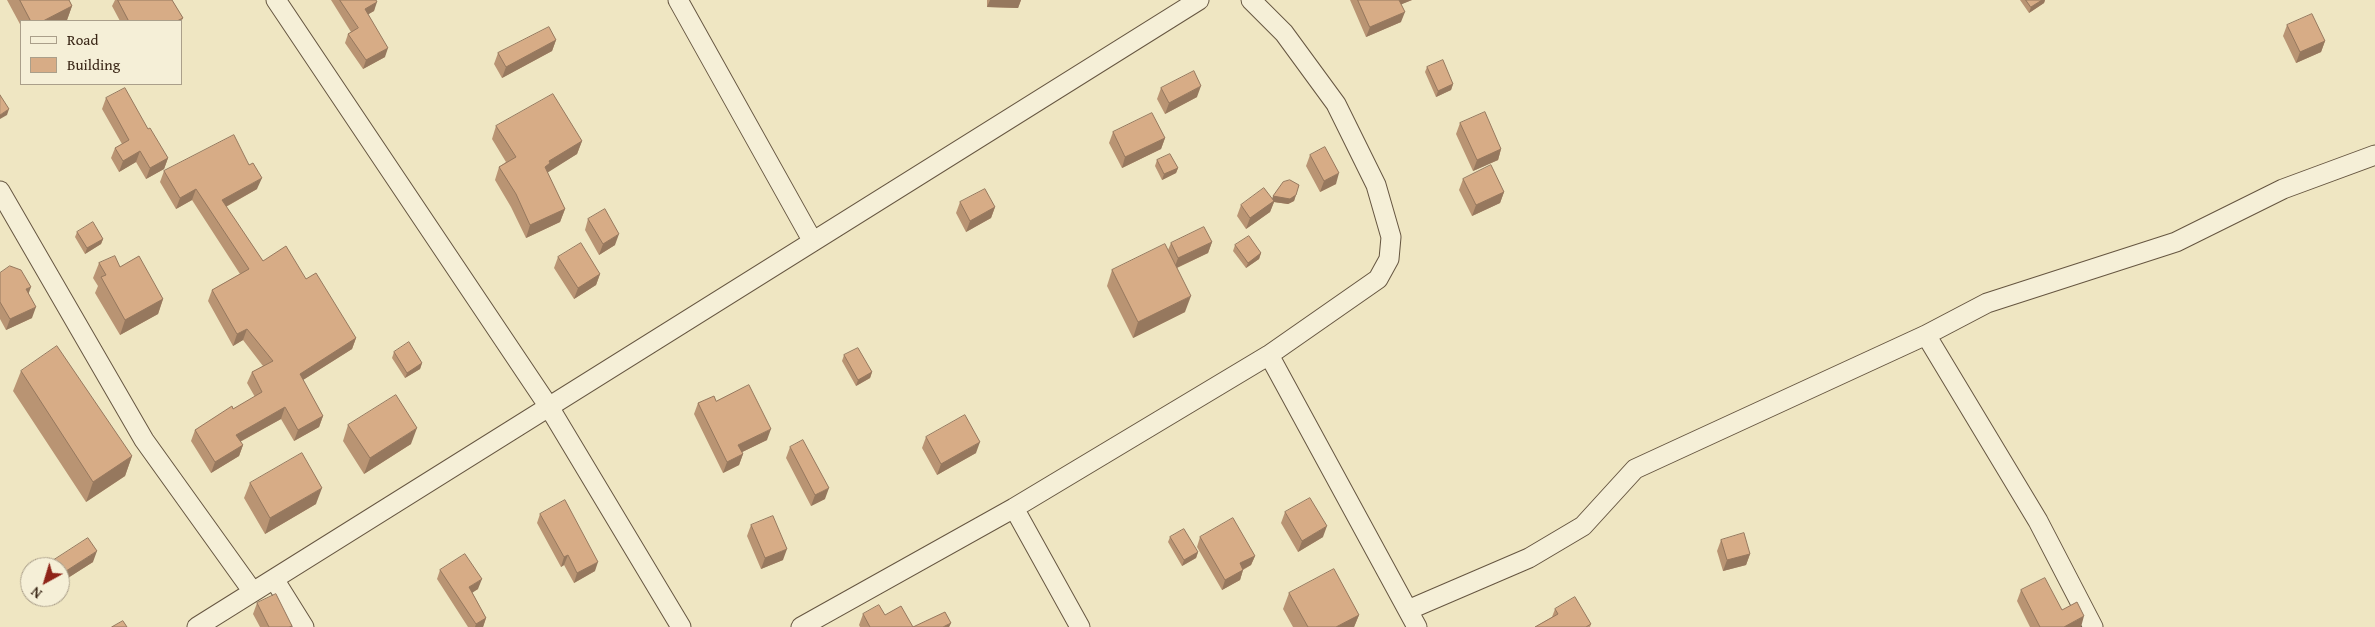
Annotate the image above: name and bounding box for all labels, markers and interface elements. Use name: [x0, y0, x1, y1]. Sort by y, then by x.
legend: [20, 20, 182, 85]
text: Road: [67, 29, 98, 50]
text: Building: [67, 54, 120, 75]
north arrow: [20, 557, 70, 607]
text: N: [26, 582, 46, 604]

